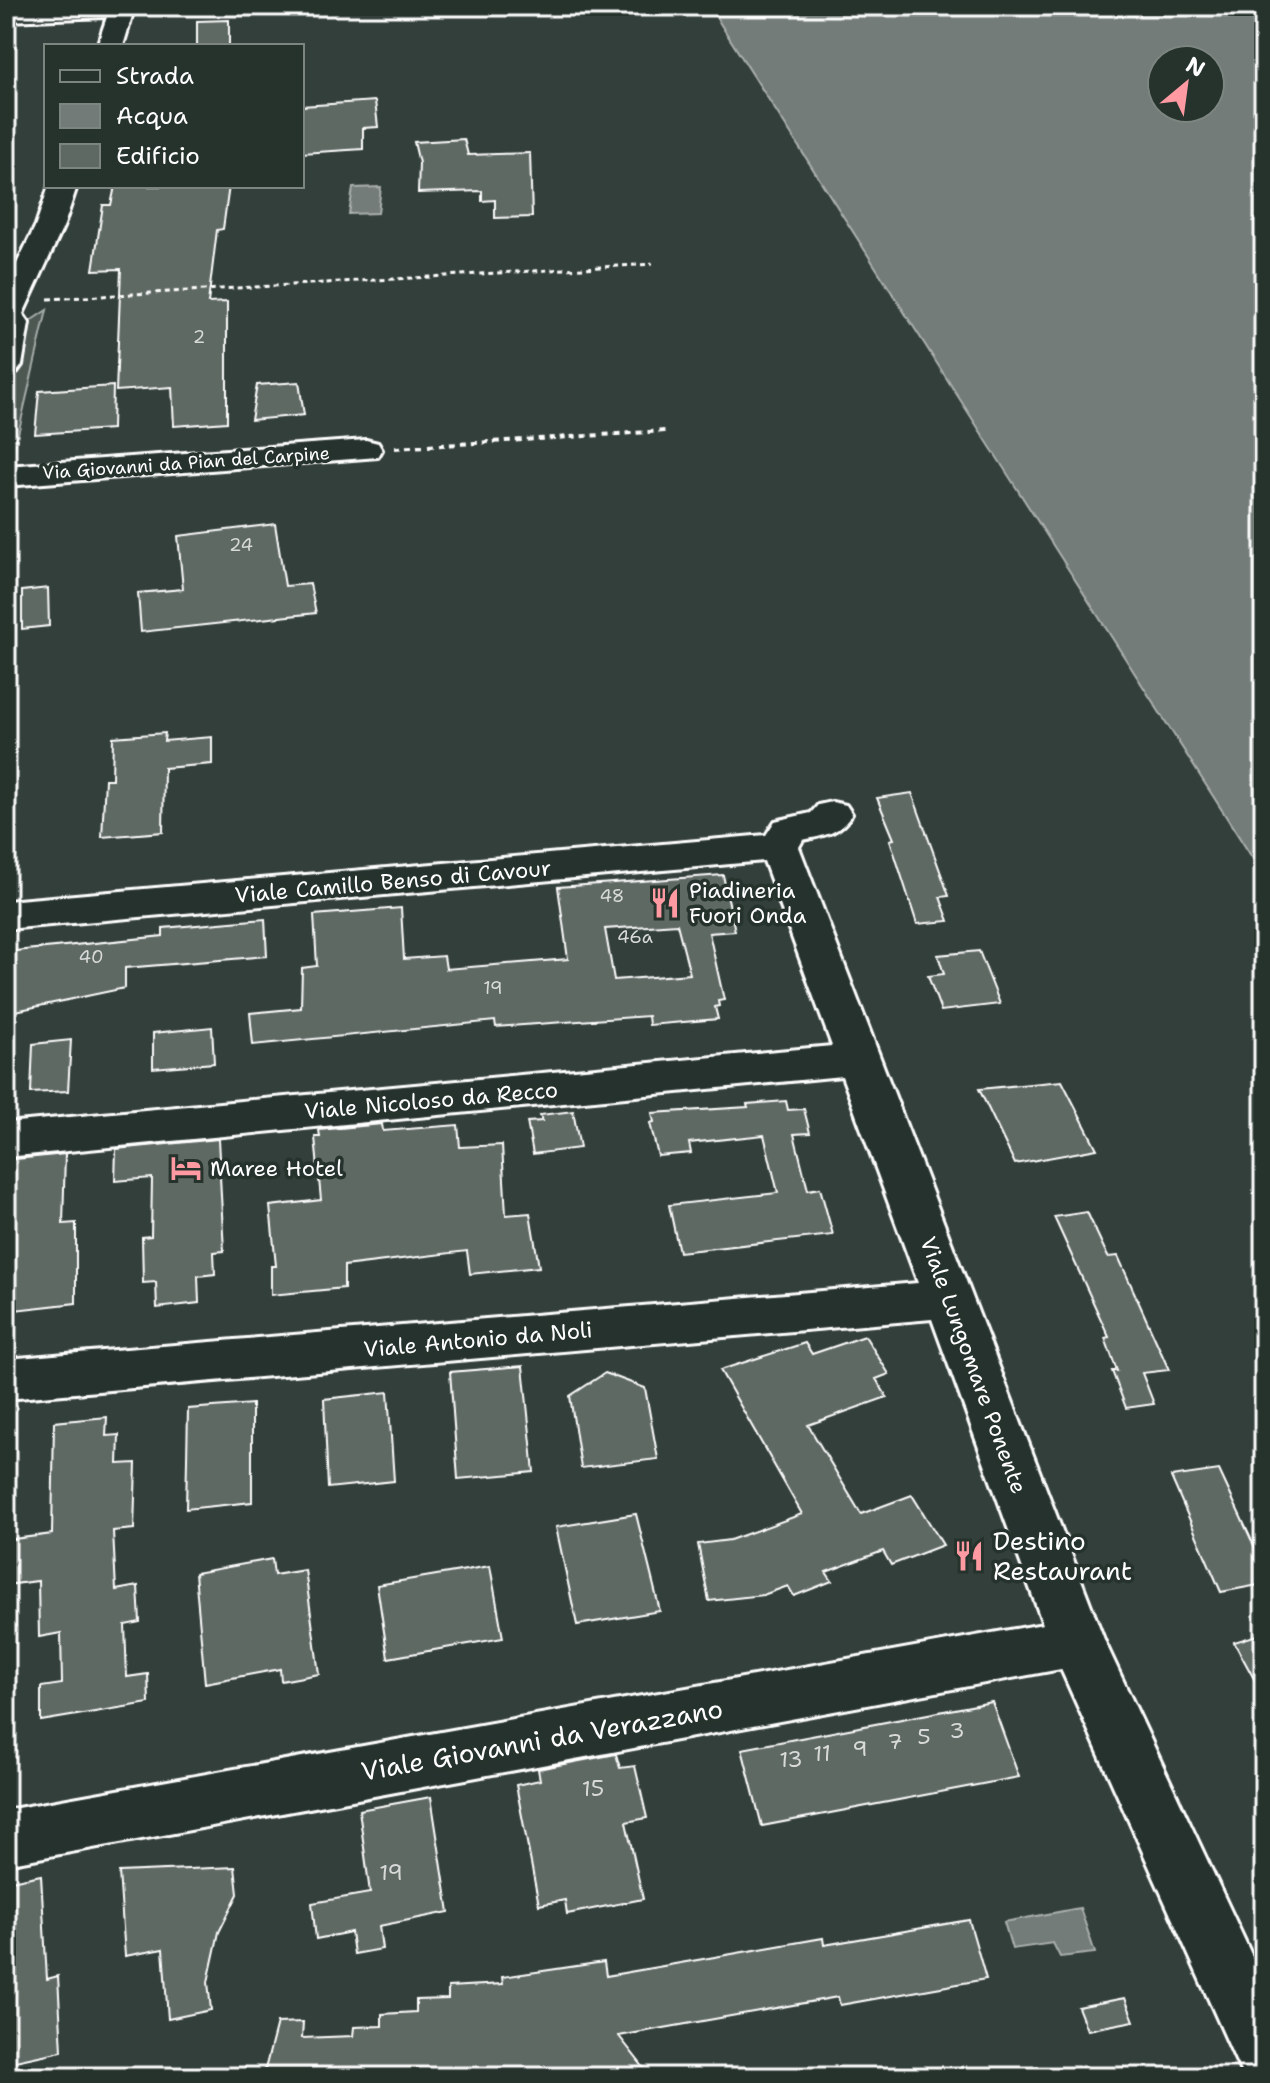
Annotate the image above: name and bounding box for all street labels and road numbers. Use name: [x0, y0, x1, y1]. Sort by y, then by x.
street label: Via Giovanni da Pian del Carpine: [42, 441, 330, 485]
street label: Viale Camillo Benso di Cavour: [234, 853, 552, 910]
street label: Viale Nicoloso da Recco: [303, 1075, 559, 1126]
street label: Viale Lungomare Ponente: [913, 1233, 1034, 1498]
street label: Viale Antonio da Noli: [362, 1315, 594, 1364]
street label: Viale Giovanni da Verazzano: [358, 1690, 725, 1789]

